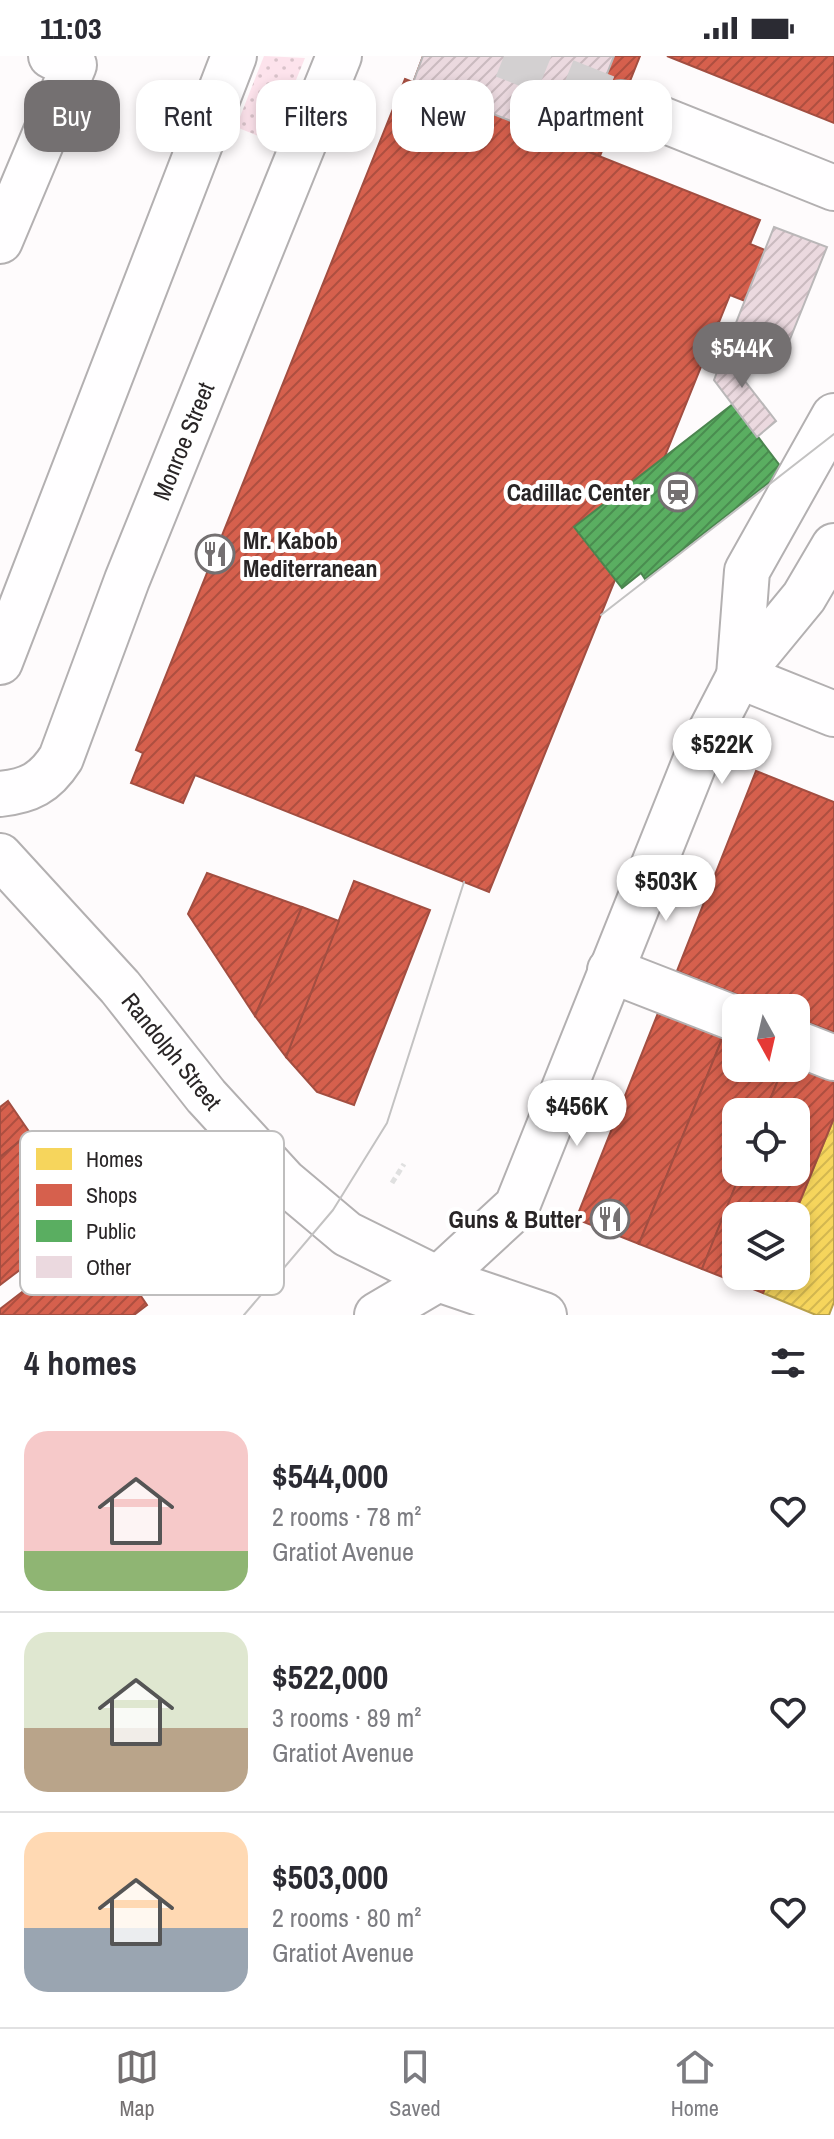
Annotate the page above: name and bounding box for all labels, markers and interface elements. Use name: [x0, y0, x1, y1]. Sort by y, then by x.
text: 11:03: [40, 8, 102, 48]
chip: Buy: [24, 80, 120, 152]
chip: Rent: [136, 80, 240, 152]
chip: Filters: [256, 80, 376, 152]
chip: New: [392, 80, 494, 152]
chip: Apartment: [510, 80, 672, 152]
pin: $544K: [686, 322, 798, 390]
text: $544K: [711, 330, 773, 365]
street label: Monroe Street: [145, 377, 221, 505]
station icon: Cadillac Center: [657, 471, 699, 513]
place label: Cadillac Center: [507, 476, 650, 508]
place label: Mr. Kabob Mediterranean: [243, 524, 378, 584]
restaurant icon: Mr. Kabob Mediterranean: [194, 533, 236, 575]
pin: $522K: [666, 718, 778, 786]
text: $522K: [691, 726, 753, 761]
pin: $503K: [610, 855, 722, 923]
text: $503K: [635, 863, 697, 898]
street label: Randolph Street: [115, 986, 230, 1117]
north arrow: [722, 994, 810, 1082]
map controls: [722, 994, 810, 1290]
pin: $456K: [521, 1080, 633, 1148]
text: $456K: [546, 1088, 608, 1123]
button: locate: [722, 1098, 810, 1186]
legend: [20, 1131, 284, 1295]
text: Homes: [86, 1144, 143, 1174]
text: Shops: [86, 1180, 137, 1210]
restaurant icon: Guns & Butter: [589, 1198, 631, 1240]
button: layers: [722, 1202, 810, 1290]
place label: Guns & Butter: [449, 1203, 582, 1235]
text: Public: [86, 1216, 136, 1246]
text: Other: [86, 1252, 131, 1282]
text: 4 homes: [24, 1340, 137, 1386]
icon: filters: [766, 1341, 810, 1385]
text: $544,000: [272, 1453, 388, 1499]
icon: home: [88, 1463, 184, 1559]
icon: heart: [766, 1489, 810, 1533]
text: 2 rooms · 78 m²: [272, 1499, 421, 1534]
text: Gratiot Avenue: [272, 1534, 414, 1569]
text: $522,000: [272, 1654, 388, 1700]
icon: home: [88, 1664, 184, 1760]
icon: heart: [766, 1690, 810, 1734]
text: 3 rooms · 89 m²: [272, 1700, 421, 1735]
text: Gratiot Avenue: [272, 1735, 414, 1770]
text: $503,000: [272, 1854, 388, 1900]
icon: home: [88, 1864, 184, 1960]
icon: heart: [766, 1890, 810, 1934]
text: 2 rooms · 80 m²: [272, 1900, 421, 1935]
text: Gratiot Avenue: [272, 1935, 414, 1970]
tab: Map: [115, 2045, 159, 2123]
tab: Saved: [389, 2045, 441, 2123]
tab: Home: [671, 2045, 719, 2123]

